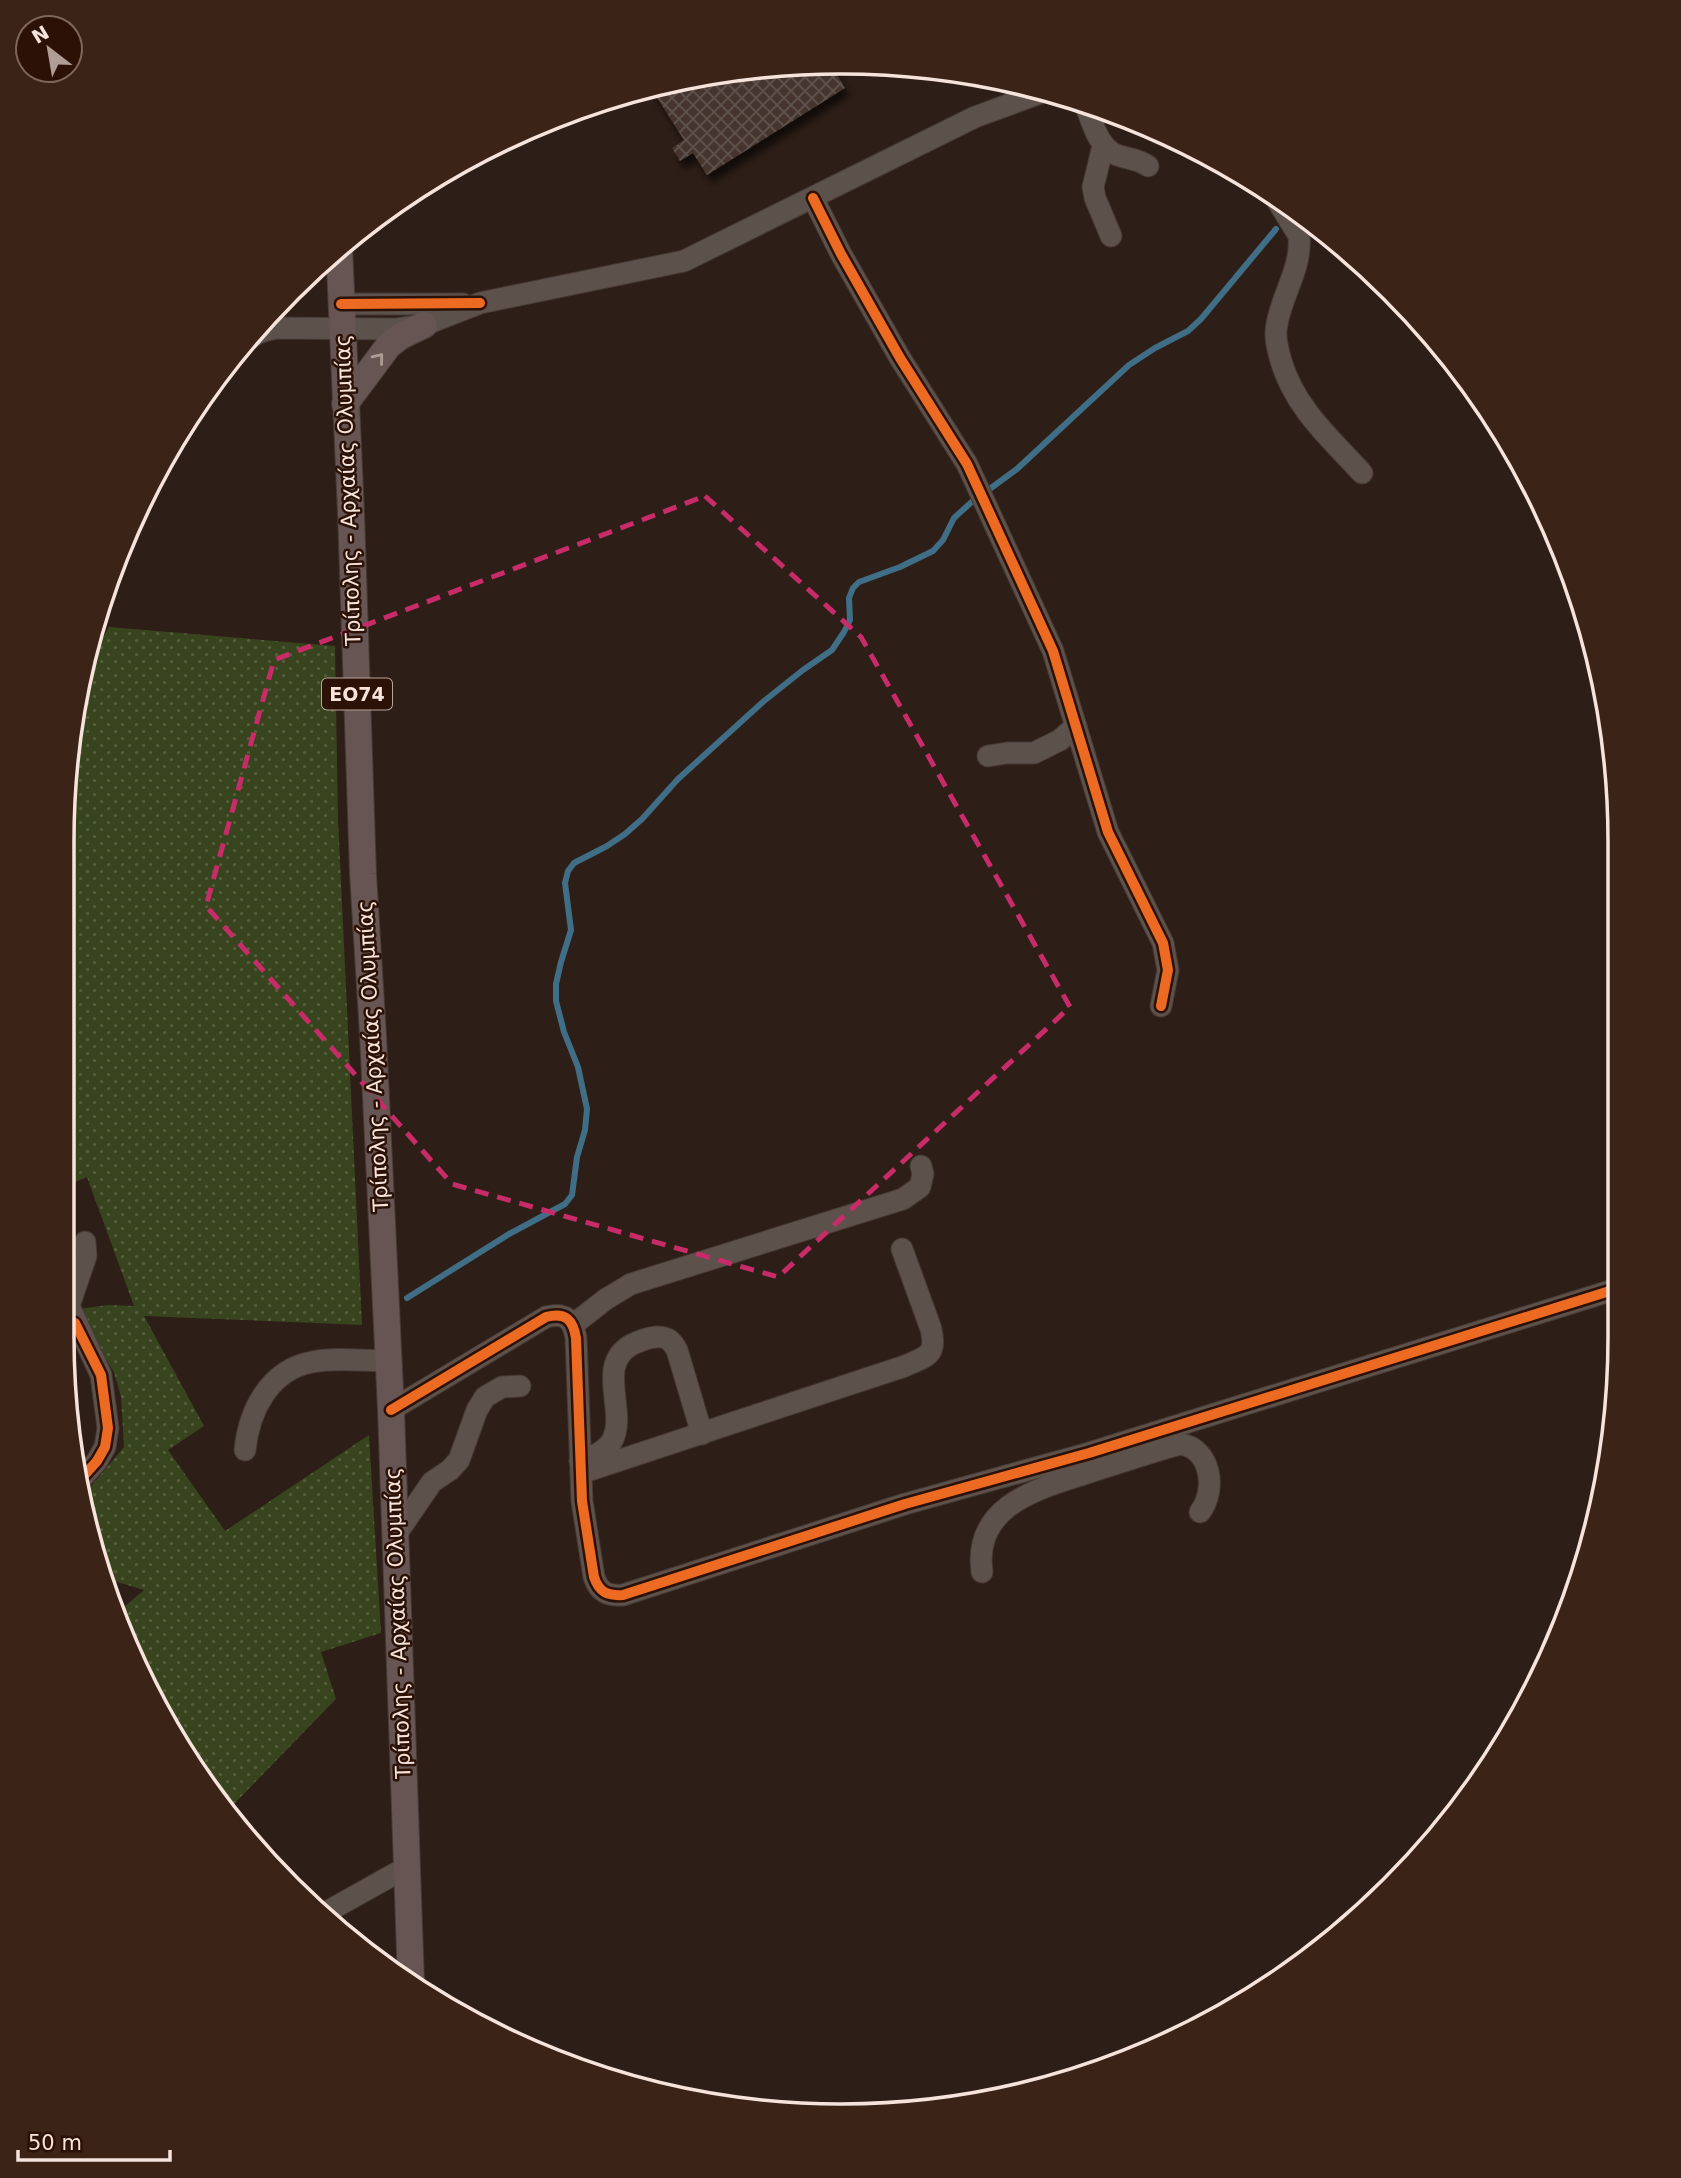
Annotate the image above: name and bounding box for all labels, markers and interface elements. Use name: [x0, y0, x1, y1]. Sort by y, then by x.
north arrow: [14, 14, 84, 84]
text: N: [28, 21, 53, 48]
street label: Τρίπολης - Αρχαίας Ολυμπίας: [331, 334, 365, 647]
one-way arrow: [371, 353, 383, 366]
road number: ΕΟ74: [322, 678, 392, 709]
street label: Τρίπολης - Αρχαίας Ολυμπίας: [353, 900, 393, 1213]
street label: Τρίπολης - Αρχαίας Ολυμπίας: [381, 1467, 415, 1780]
scale bar: [18, 2118, 170, 2162]
text: 50 m: [28, 2131, 82, 2155]

